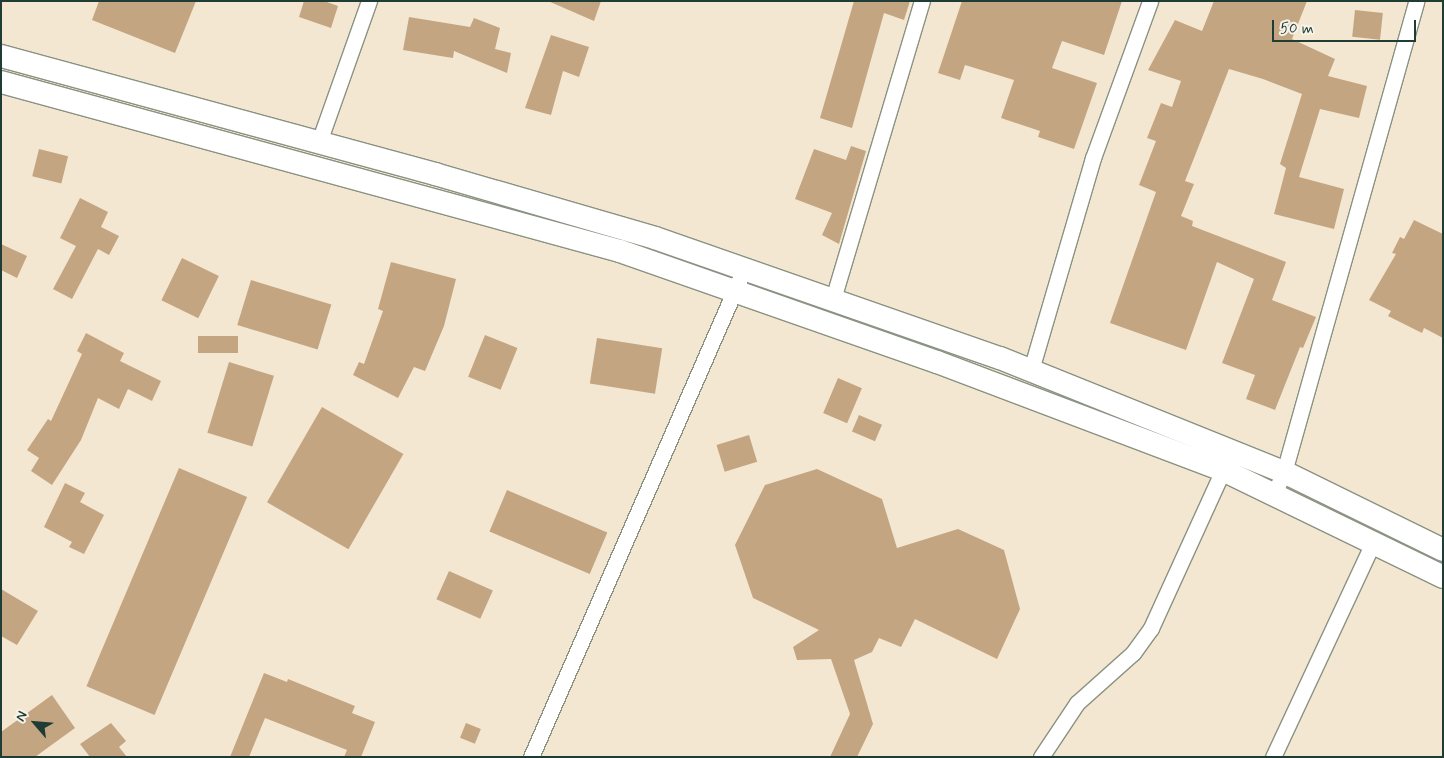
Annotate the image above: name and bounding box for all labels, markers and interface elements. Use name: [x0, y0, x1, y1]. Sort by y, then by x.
scale bar: [1274, 10, 1418, 42]
text: 50 m: [1280, 19, 1314, 39]
north arrow: [10, 698, 60, 748]
text: N: [11, 708, 32, 724]

